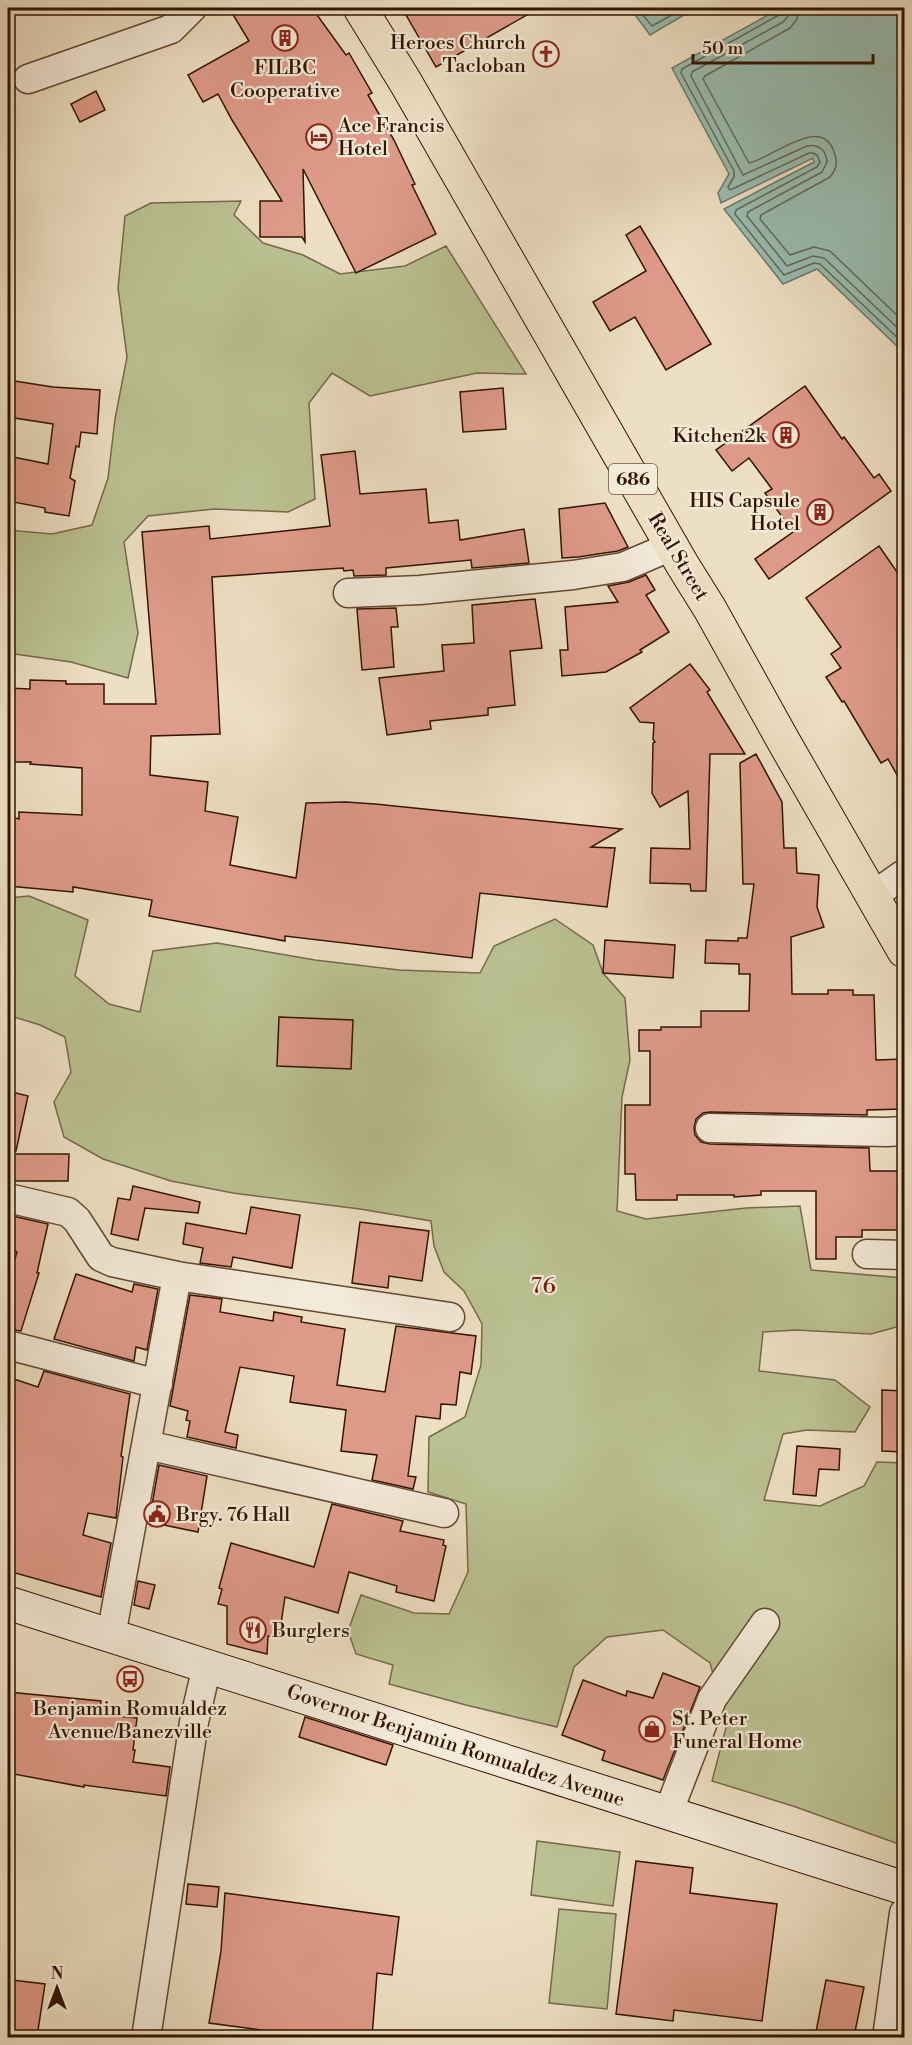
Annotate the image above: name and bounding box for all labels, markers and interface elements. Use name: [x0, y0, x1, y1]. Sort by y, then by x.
building icon: FILBC Cooperative: [270, 23, 300, 53]
scale bar: [693, 27, 873, 65]
place label: Heroes Church Tacloban: [390, 31, 526, 79]
text: 50 m: [702, 37, 744, 60]
church icon: Heroes Church Tacloban: [531, 39, 561, 69]
place label: FILBC Cooperative: [230, 56, 340, 104]
place label: Ace Francis Hotel: [337, 114, 444, 162]
hotel icon: Ace Francis Hotel: [304, 122, 334, 152]
building icon: Kitchen2k: [771, 420, 801, 450]
place label: Kitchen2k: [673, 424, 768, 449]
road number: 686: [609, 464, 657, 494]
place label: HIS Capsule Hotel: [689, 489, 800, 537]
building icon: HIS Capsule Hotel: [805, 497, 835, 527]
street label: Real Street: [642, 508, 714, 605]
district label: 76: [531, 1273, 557, 1300]
public building icon: Brgy. 76 Hall: [142, 1499, 172, 1529]
place label: Brgy. 76 Hall: [175, 1503, 290, 1528]
restaurant icon: Burglers: [238, 1615, 268, 1645]
place label: Burglers: [271, 1619, 350, 1644]
bus stop icon: Benjamin Romualdez Avenue/Banezville: [115, 1664, 145, 1694]
street label: Governor Benjamin Romualdez Avenue: [283, 1680, 628, 1813]
place label: Benjamin Romualdez Avenue/Banezville: [32, 1697, 227, 1745]
place label: St. Peter Funeral Home: [672, 1707, 802, 1755]
shop icon: St. Peter Funeral Home: [637, 1714, 667, 1744]
north arrow: [27, 1958, 87, 2018]
text: N: [51, 1964, 64, 1984]

